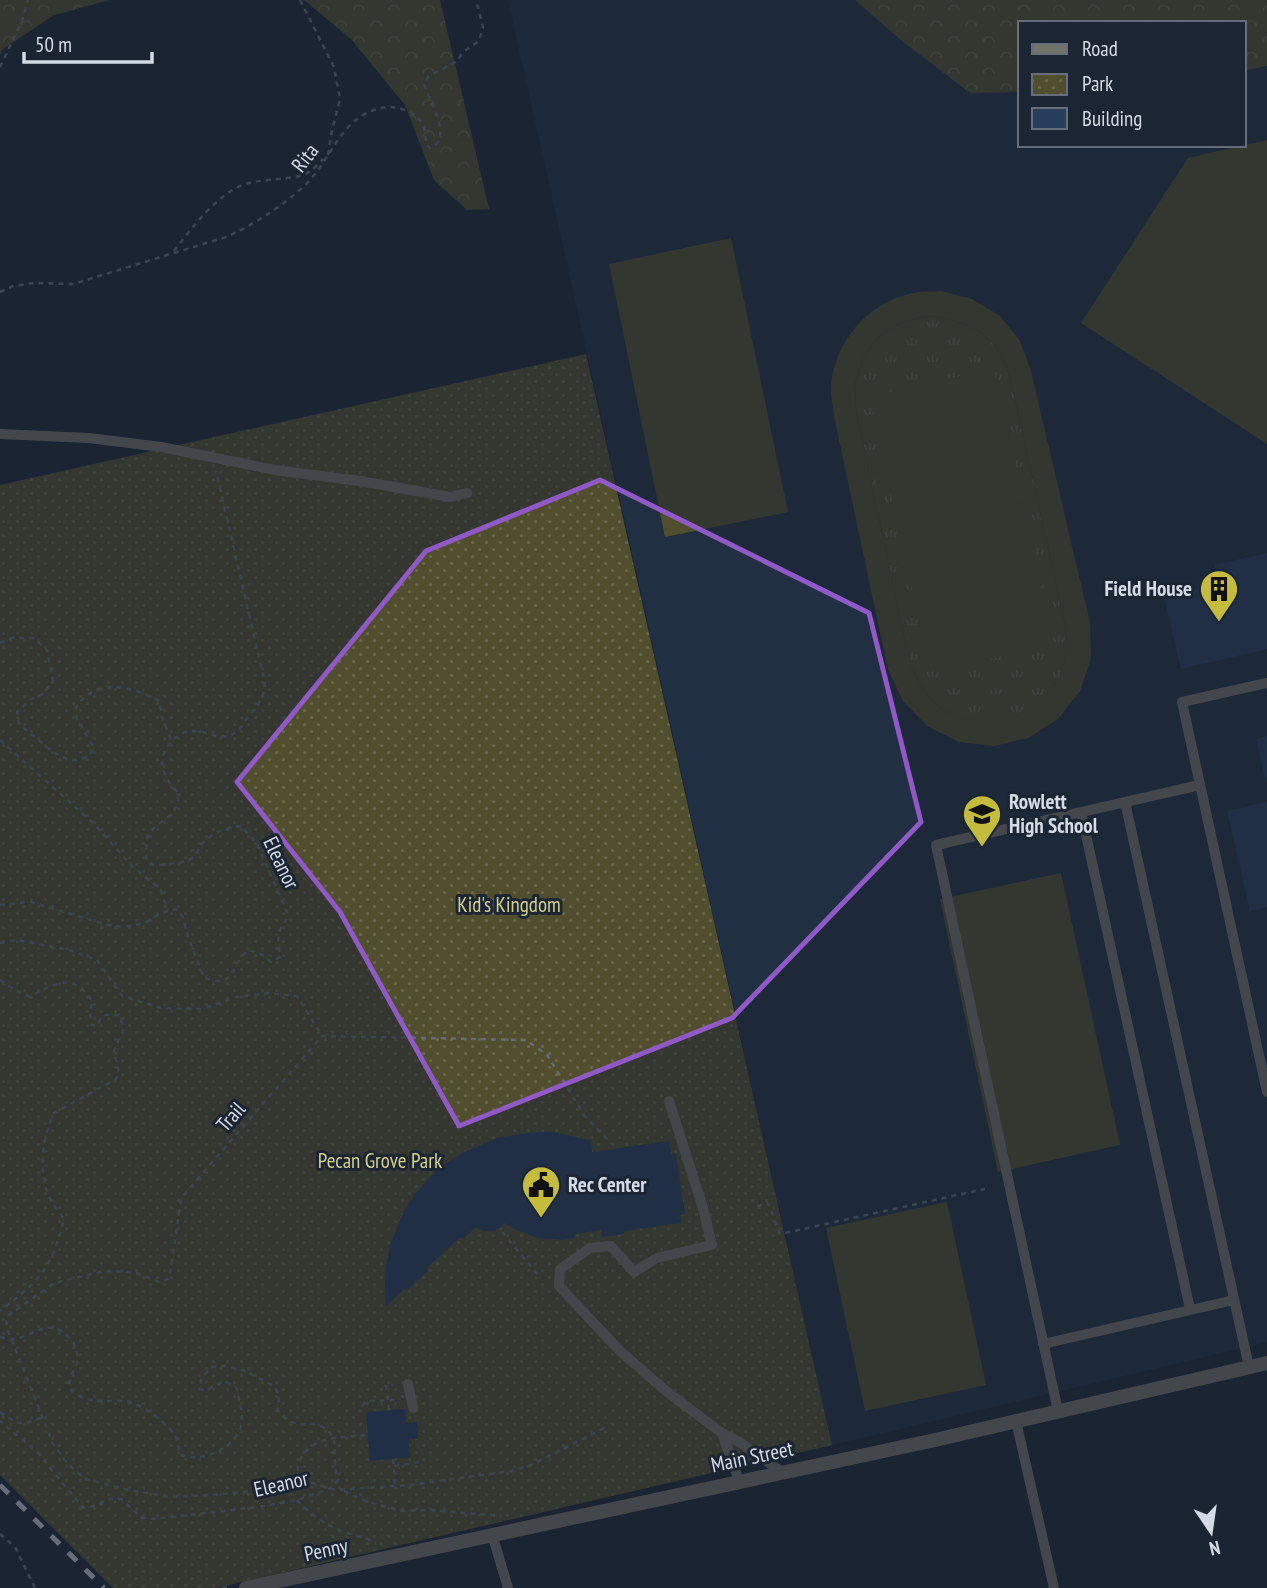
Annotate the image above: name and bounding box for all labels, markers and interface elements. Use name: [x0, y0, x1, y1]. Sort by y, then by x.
scale bar: [24, 21, 152, 65]
legend: [1018, 21, 1246, 147]
text: 50 m: [35, 31, 72, 58]
text: Road: [1082, 35, 1118, 62]
text: Park: [1082, 70, 1113, 97]
text: Building: [1082, 105, 1142, 132]
street label: Rita: [285, 138, 324, 177]
building icon: Field House: [1198, 568, 1240, 623]
place label: Field House: [1104, 575, 1192, 602]
place label: Rowlett High School: [1009, 788, 1099, 839]
school or university icon: Rowlett High School: [961, 793, 1003, 848]
street label: Eleanor: [257, 832, 306, 894]
park label: Kid's Kingdom: [457, 891, 561, 918]
street label: Trail: [210, 1096, 251, 1137]
park label: Pecan Grove Park: [318, 1147, 442, 1174]
public building icon: Rec Center: [520, 1164, 562, 1219]
place label: Rec Center: [568, 1171, 647, 1198]
street label: Main Street: [708, 1435, 796, 1478]
street label: Eleanor: [251, 1464, 311, 1503]
north arrow: [1176, 1497, 1246, 1567]
street label: Penny: [302, 1532, 350, 1567]
text: N: [1207, 1536, 1223, 1561]

